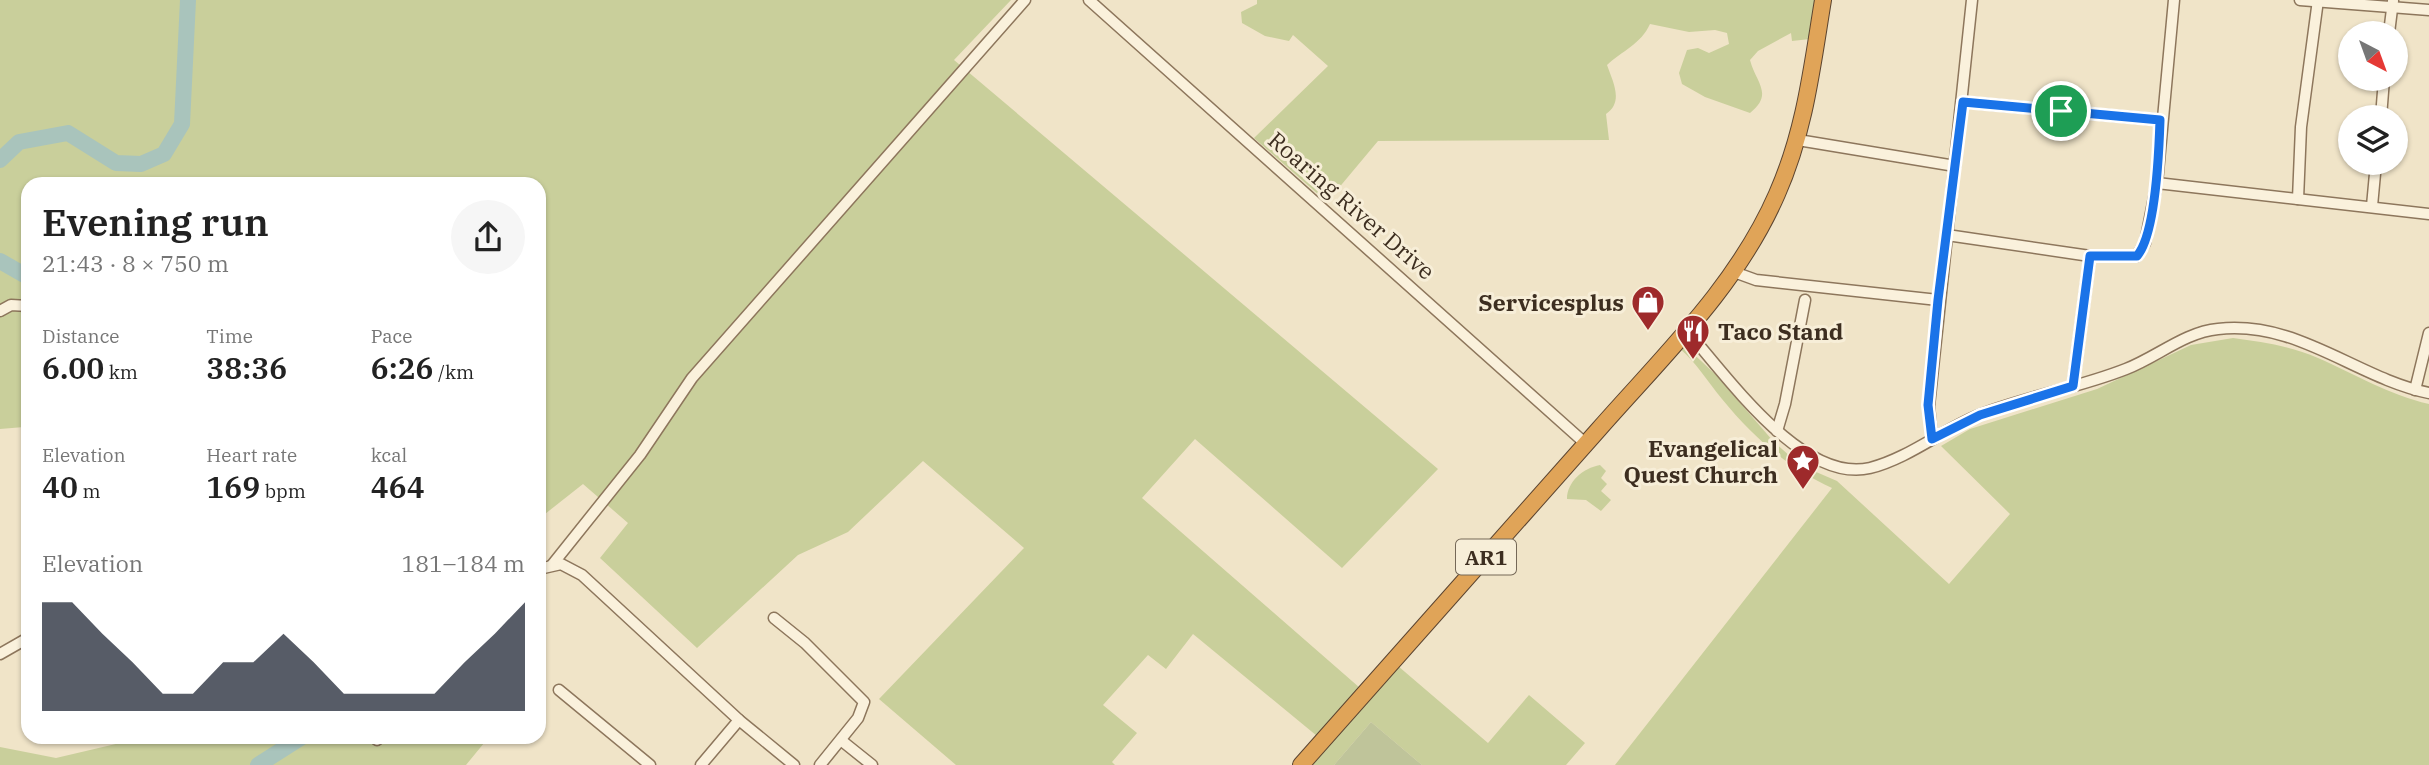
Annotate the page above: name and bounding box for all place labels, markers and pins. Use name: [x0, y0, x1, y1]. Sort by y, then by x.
pin: [2031, 81, 2091, 141]
shop icon: Servicesplus: [1629, 283, 1667, 332]
place label: Servicesplus: [1478, 287, 1624, 317]
restaurant icon: Taco Stand: [1674, 312, 1712, 361]
place label: Taco Stand: [1718, 316, 1843, 346]
place label: Evangelical Quest Church: [1623, 433, 1778, 489]
place icon: Evangelical Quest Church: [1784, 442, 1822, 491]

